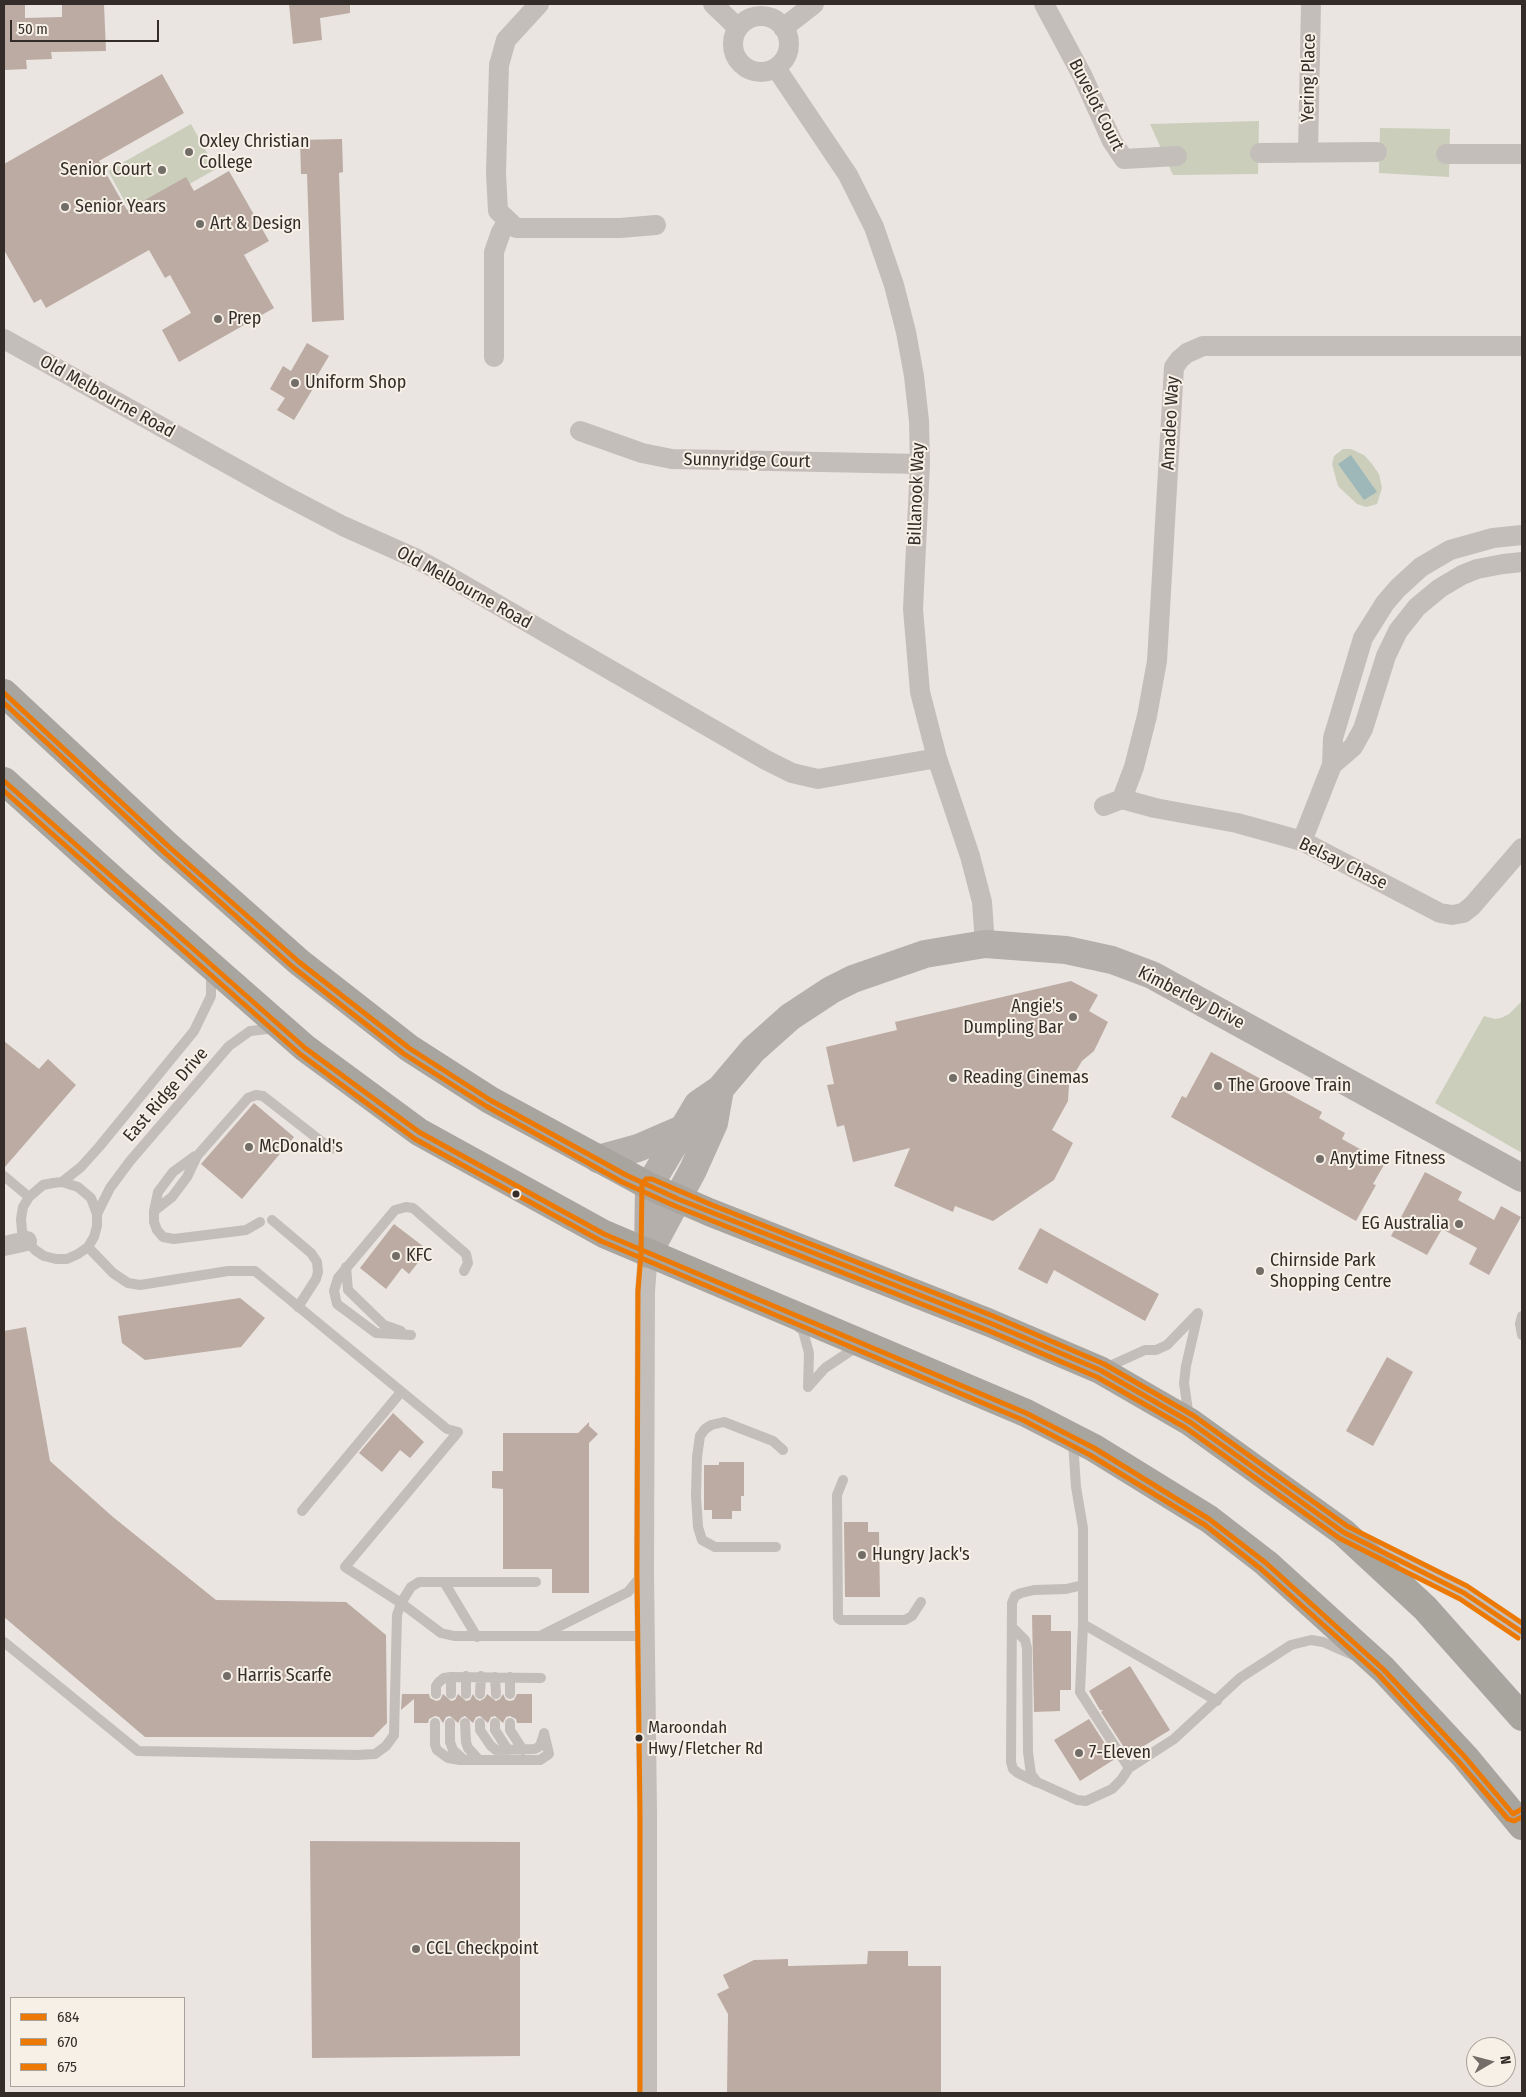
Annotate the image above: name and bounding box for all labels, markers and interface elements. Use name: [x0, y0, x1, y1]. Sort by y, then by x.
scale bar: [12, 10, 161, 42]
text: 50 m: [18, 20, 48, 38]
street label: Yering Place: [1297, 33, 1321, 123]
street label: Buvelot Court: [1064, 55, 1128, 155]
place label: Oxley Christian College: [199, 131, 309, 173]
marker: Oxley Christian College: [183, 146, 195, 158]
place label: Senior Court: [60, 159, 152, 181]
marker: Senior Court: [156, 164, 168, 176]
place label: Senior Years: [75, 196, 166, 218]
marker: Senior Years: [59, 201, 71, 213]
place label: Art & Design: [210, 213, 302, 235]
marker: Art & Design: [194, 218, 206, 230]
place label: Prep: [228, 308, 261, 330]
marker: Prep: [212, 313, 224, 325]
street label: Old Melbourne Road: [36, 351, 178, 443]
place label: Uniform Shop: [305, 372, 406, 394]
street label: Amadeo Way: [1158, 376, 1184, 470]
marker: Uniform Shop: [289, 377, 301, 389]
street label: Billanook Way: [904, 442, 930, 546]
street label: Sunnyridge Court: [683, 449, 811, 473]
street label: Old Melbourne Road: [393, 542, 535, 634]
street label: Belsay Chase: [1295, 833, 1391, 895]
street label: Kimberley Drive: [1134, 962, 1248, 1034]
place label: Angie's Dumpling Bar: [963, 996, 1063, 1038]
marker: Angie's Dumpling Bar: [1067, 1011, 1079, 1023]
street label: East Ridge Drive: [119, 1043, 213, 1147]
place label: Reading Cinemas: [963, 1067, 1089, 1089]
marker: Reading Cinemas: [947, 1072, 959, 1084]
place label: The Groove Train: [1228, 1075, 1351, 1097]
marker: The Groove Train: [1212, 1080, 1224, 1092]
place label: McDonald's: [259, 1136, 343, 1158]
marker: McDonald's: [243, 1141, 255, 1153]
place label: Anytime Fitness: [1330, 1148, 1446, 1170]
marker: Anytime Fitness: [1314, 1153, 1326, 1165]
unlabelled marker: [511, 1189, 521, 1199]
place label: EG Australia: [1361, 1213, 1449, 1235]
marker: EG Australia: [1453, 1218, 1465, 1230]
place label: KFC: [406, 1245, 432, 1267]
marker: KFC: [390, 1250, 402, 1262]
place label: Chirnside Park Shopping Centre: [1270, 1250, 1391, 1292]
marker: Chirnside Park Shopping Centre: [1254, 1265, 1266, 1277]
place label: Hungry Jack's: [872, 1544, 970, 1566]
marker: Hungry Jack's: [856, 1549, 868, 1561]
place label: Harris Scarfe: [237, 1665, 332, 1687]
marker: Harris Scarfe: [221, 1670, 233, 1682]
place label: Maroondah Hwy/Fletcher Rd: [648, 1718, 763, 1758]
marker: Maroondah Hwy/Fletcher Rd: [634, 1733, 644, 1743]
place label: 7-Eleven: [1089, 1742, 1151, 1764]
marker: 7-Eleven: [1073, 1747, 1085, 1759]
place label: CCL Checkpoint: [426, 1938, 539, 1960]
marker: CCL Checkpoint: [410, 1943, 422, 1955]
legend: [10, 1997, 185, 2087]
text: 684: [57, 2008, 79, 2026]
text: 670: [57, 2033, 78, 2051]
north arrow: [1466, 2037, 1516, 2087]
text: N: [1496, 2055, 1514, 2065]
text: 675: [57, 2058, 77, 2076]

